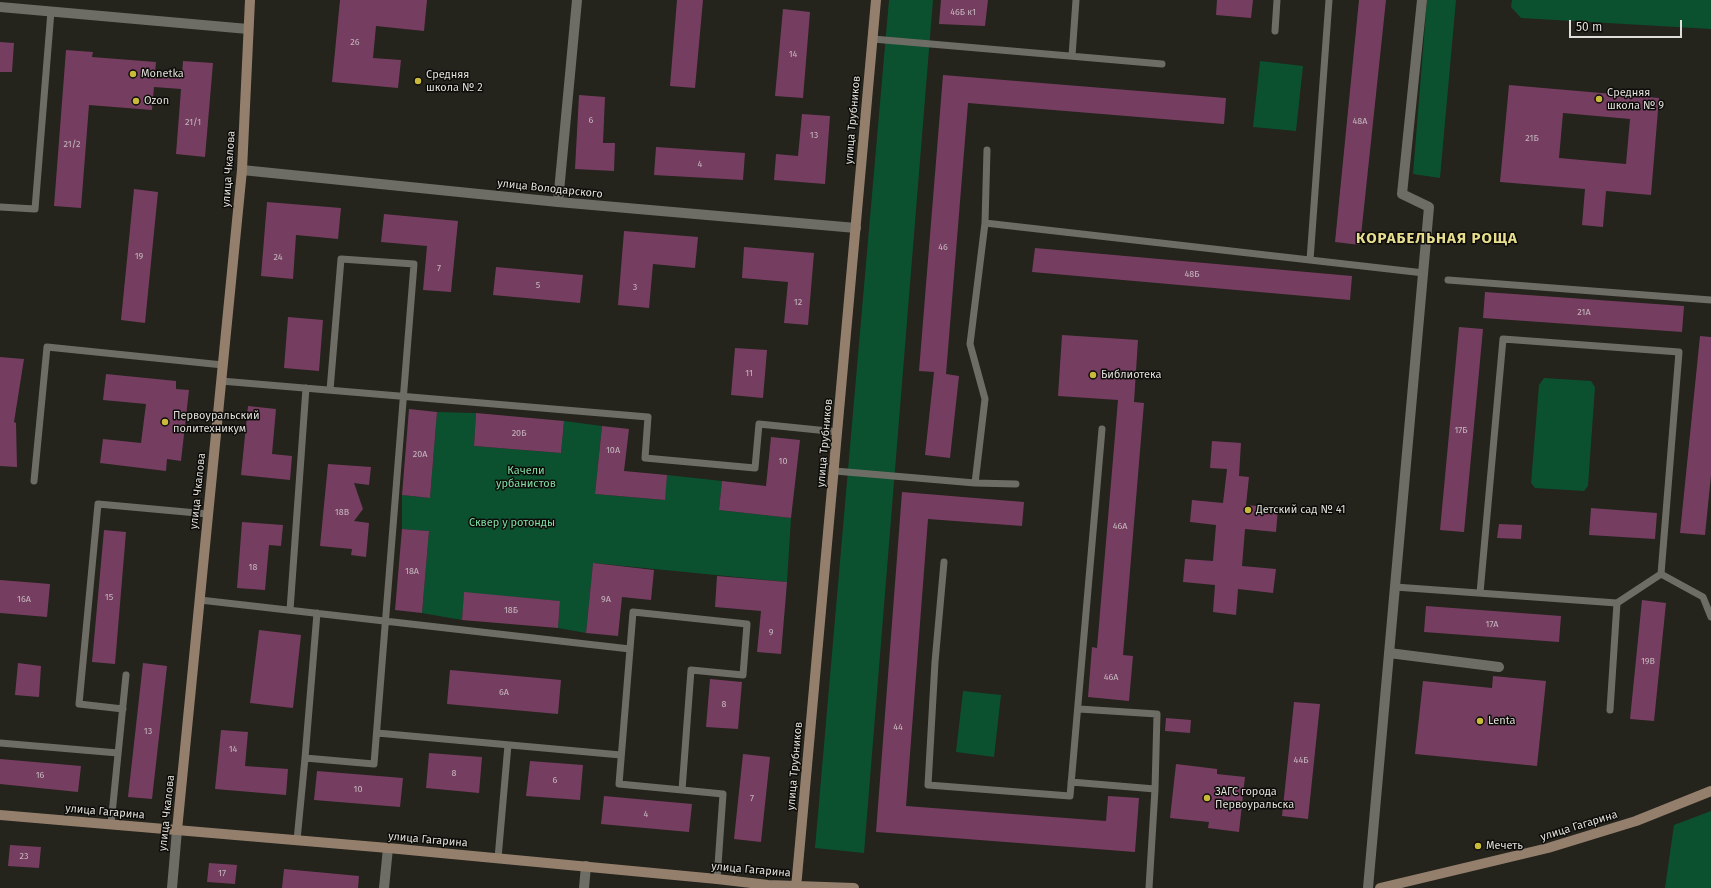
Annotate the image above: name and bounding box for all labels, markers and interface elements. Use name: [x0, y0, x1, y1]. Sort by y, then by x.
house number: 46Б к1: [950, 7, 976, 17]
scale bar: [1571, 12, 1684, 38]
text: 50 m: [1576, 20, 1602, 34]
house number: 26: [350, 37, 360, 47]
house number: 14: [789, 49, 797, 59]
place label: Monetka: [141, 67, 184, 81]
place label: Средняя школа № 2: [426, 68, 483, 94]
marker: Monetka: [128, 69, 138, 79]
street label: улица Трубников: [843, 75, 863, 165]
marker: Средняя школа № 2: [413, 76, 423, 86]
place label: Средняя школа № 9: [1607, 86, 1664, 112]
place label: Ozon: [144, 94, 169, 108]
marker: Средняя школа № 9: [1594, 94, 1604, 104]
marker: Ozon: [131, 96, 141, 106]
house number: 6: [589, 115, 593, 125]
house number: 48А: [1353, 116, 1367, 126]
house number: 21/1: [185, 117, 201, 127]
street label: улица Чкалова: [220, 130, 238, 208]
house number: 13: [810, 130, 818, 140]
house number: 21Б: [1525, 133, 1539, 143]
house number: 21/2: [64, 139, 80, 149]
house number: 4: [698, 159, 702, 169]
street label: улица Володарского: [497, 177, 603, 201]
district label: КОРАБЕЛЬНАЯ РОЩА: [1356, 230, 1518, 248]
house number: 46: [938, 242, 948, 252]
house number: 19: [135, 251, 143, 261]
house number: 24: [274, 252, 282, 262]
house number: 7: [437, 263, 441, 273]
house number: 48Б: [1185, 269, 1199, 279]
house number: 5: [536, 280, 540, 290]
house number: 3: [633, 282, 637, 292]
house number: 12: [794, 297, 802, 307]
house number: 21А: [1577, 307, 1591, 317]
house number: 11: [745, 368, 753, 378]
place label: Библиотека: [1101, 368, 1162, 382]
marker: Библиотека: [1088, 370, 1098, 380]
street label: улица Трубников: [815, 398, 835, 488]
place label: Первоуральский политехникум: [173, 409, 259, 435]
marker: Первоуральский политехникум: [160, 417, 170, 427]
house number: 17Б: [1454, 425, 1468, 435]
house number: 20Б: [512, 428, 526, 438]
house number: 10А: [606, 445, 620, 455]
house number: 20А: [413, 449, 427, 459]
street label: улица Чкалова: [187, 452, 209, 530]
house number: 10: [779, 456, 787, 466]
park label: Качели урбанистов: [496, 464, 556, 490]
place label: Детский сад № 41: [1256, 503, 1346, 517]
marker: Детский сад № 41: [1243, 505, 1253, 515]
house number: 18В: [335, 507, 349, 517]
park label: Сквер у ротонды: [469, 516, 555, 530]
house number: 46А: [1113, 521, 1127, 531]
house number: 18: [249, 562, 257, 572]
house number: 18А: [405, 566, 419, 576]
house number: 15: [105, 592, 113, 602]
house number: 16А: [17, 594, 31, 604]
house number: 9А: [601, 594, 611, 604]
house number: 18Б: [504, 605, 518, 615]
house number: 17А: [1486, 619, 1498, 629]
house number: 9: [769, 627, 773, 637]
house number: 19В: [1641, 656, 1655, 666]
house number: 46А: [1104, 672, 1118, 682]
house number: 6А: [499, 687, 509, 697]
house number: 8: [722, 699, 726, 709]
place label: Lenta: [1488, 714, 1516, 728]
marker: Lenta: [1475, 716, 1485, 726]
street label: улица Трубников: [785, 721, 805, 811]
house number: 44: [893, 722, 903, 732]
house number: 13: [144, 726, 152, 736]
house number: 14: [229, 744, 237, 754]
house number: 44Б: [1294, 755, 1308, 765]
house number: 8: [452, 768, 456, 778]
house number: 16: [36, 770, 44, 780]
street label: улица Чкалова: [156, 774, 178, 852]
house number: 6: [553, 775, 557, 785]
house number: 10: [354, 784, 362, 794]
place label: ЗАГС города Первоуральска: [1215, 785, 1294, 811]
house number: 7: [750, 793, 754, 803]
marker: ЗАГС города Первоуральска: [1202, 793, 1212, 803]
street label: улица Гагарина: [65, 802, 145, 822]
street label: улица Гагарина: [1539, 808, 1619, 844]
house number: 4: [644, 809, 648, 819]
street label: улица Гагарина: [388, 830, 468, 850]
place label: Мечеть: [1486, 839, 1523, 853]
marker: Мечеть: [1473, 841, 1483, 851]
house number: 23: [20, 851, 28, 861]
street label: улица Гагарина: [711, 860, 791, 880]
house number: 17: [218, 868, 226, 878]

